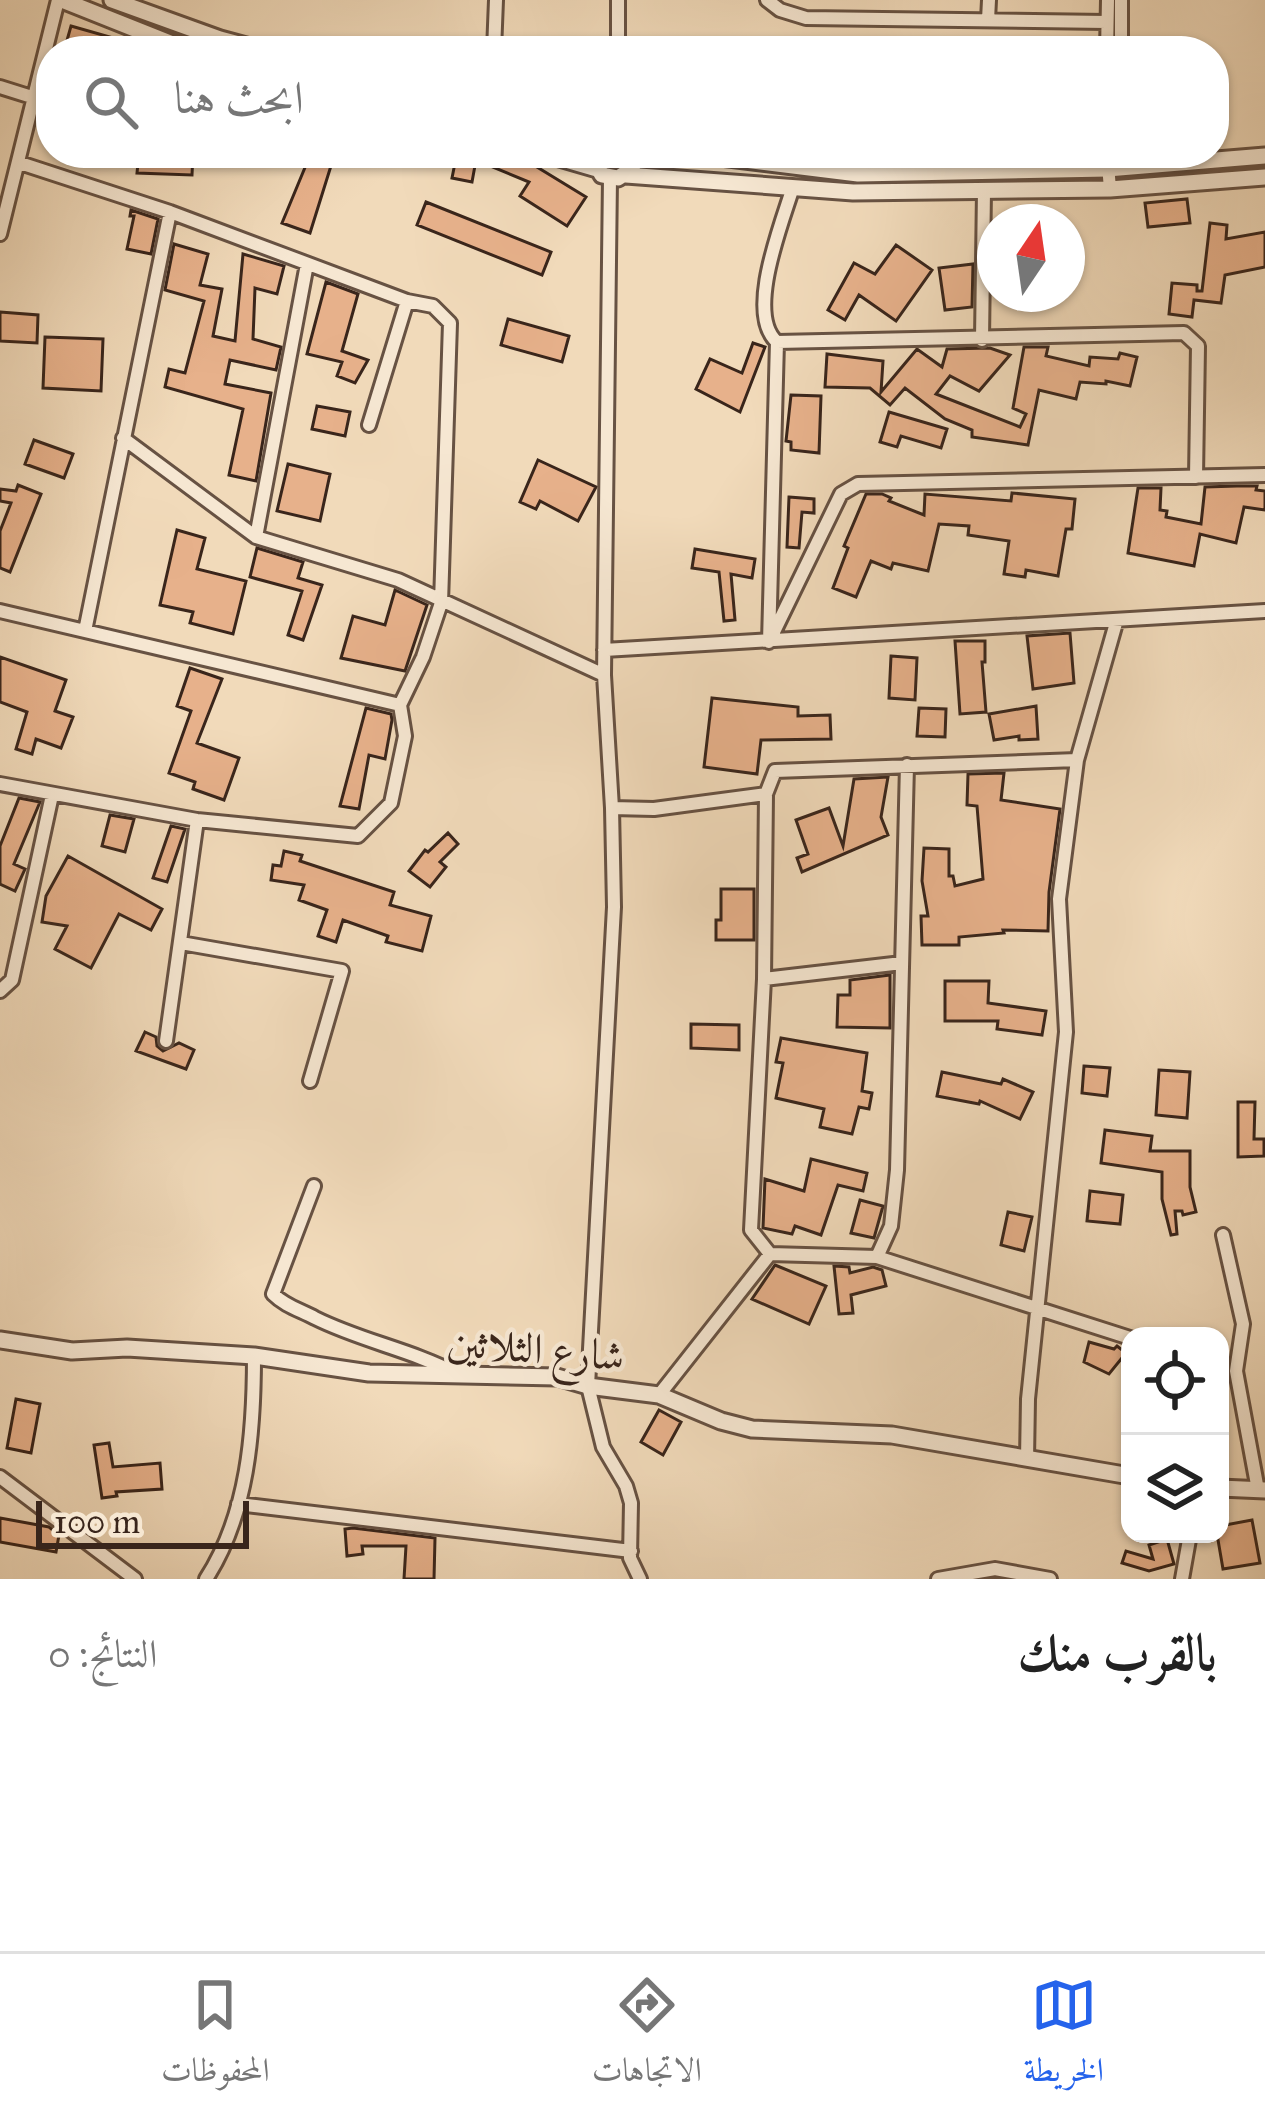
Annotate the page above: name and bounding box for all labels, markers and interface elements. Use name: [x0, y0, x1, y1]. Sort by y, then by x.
search box: [36, 36, 1229, 168]
icon: search: [78, 69, 144, 135]
text: ابحث هنا: [174, 70, 304, 125]
north arrow: [977, 204, 1085, 312]
street label: شارع الثلاثين: [444, 1315, 627, 1392]
map controls: [1121, 1327, 1229, 1543]
button: locate: [1121, 1327, 1229, 1435]
button: layers: [1121, 1435, 1229, 1543]
scale bar: [36, 1495, 249, 1548]
text: 100 m: [54, 1502, 140, 1542]
text: بالقرب منك: [1018, 1622, 1217, 1684]
text: النتائج: 0: [48, 1630, 157, 1678]
tab: المحفوظات: [161, 1972, 270, 2102]
tab: الاتجاهات: [592, 1972, 702, 2102]
tab: الخريطة: [1024, 1972, 1104, 2102]

